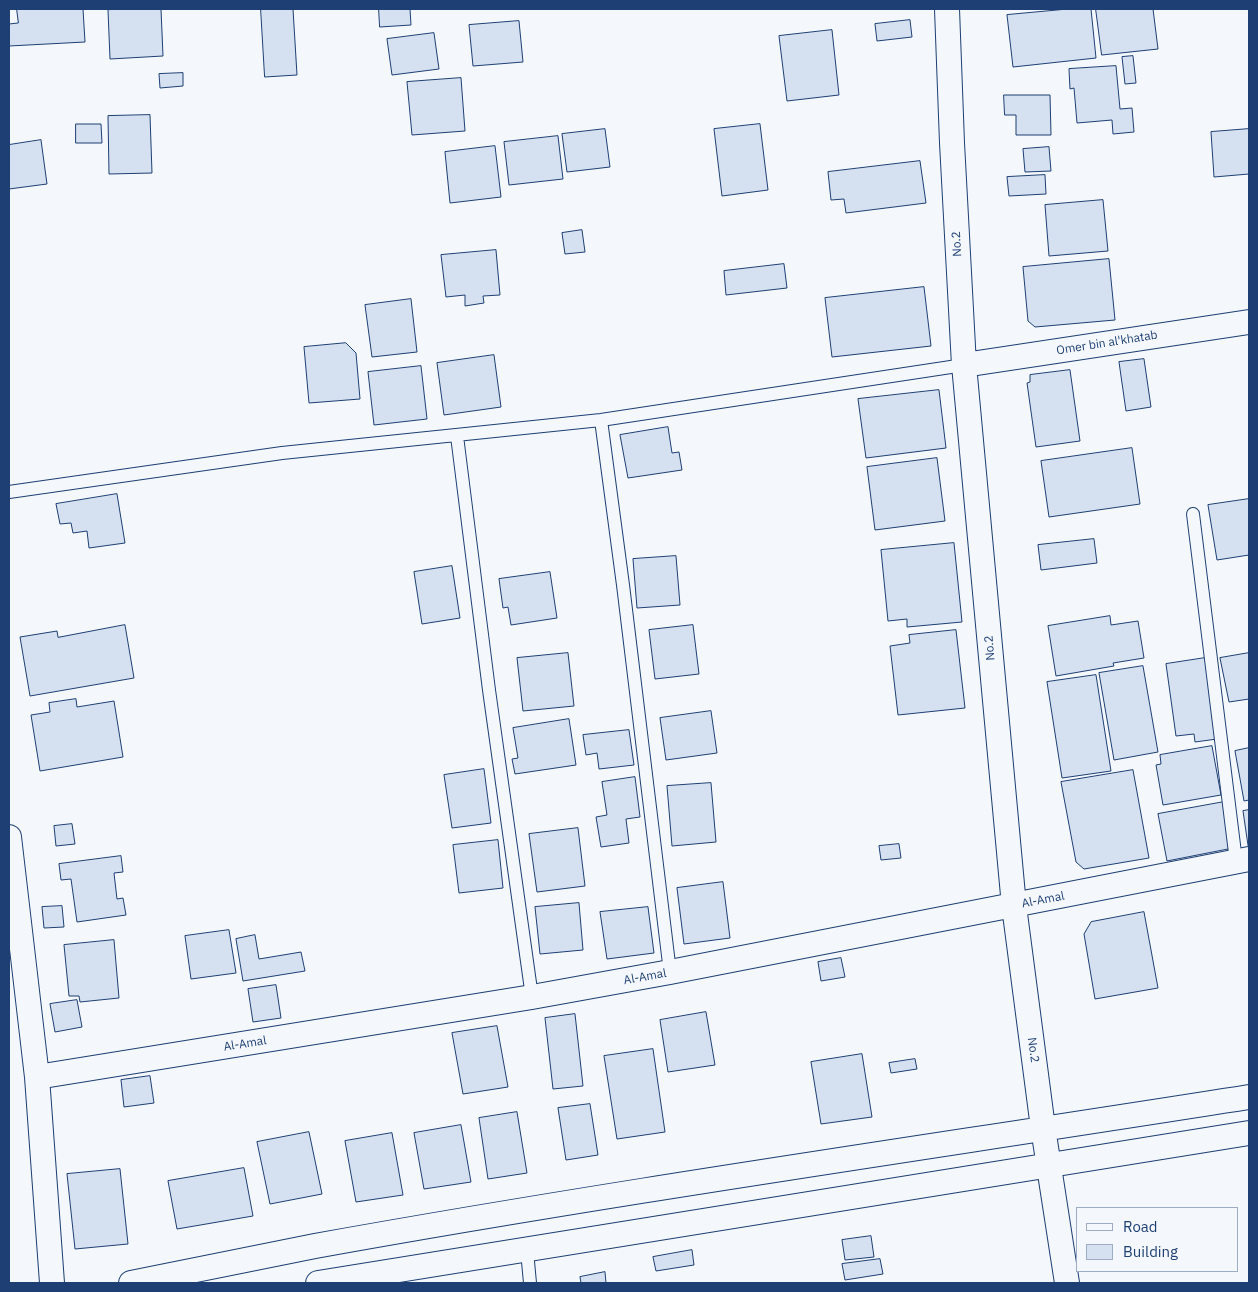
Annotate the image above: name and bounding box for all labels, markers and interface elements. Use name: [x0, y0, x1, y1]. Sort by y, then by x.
street label: No.2: [949, 231, 965, 257]
street label: Omer bin al'khatab: [1055, 328, 1159, 358]
street label: No.2: [982, 635, 998, 661]
street label: Al-Amal: [1020, 889, 1066, 911]
street label: Al-Amal: [622, 966, 668, 988]
street label: Al-Amal: [223, 1034, 267, 1054]
street label: No.2: [1024, 1036, 1042, 1064]
legend: [1076, 1207, 1238, 1272]
text: Road: [1123, 1217, 1158, 1236]
text: Building: [1123, 1242, 1178, 1261]

